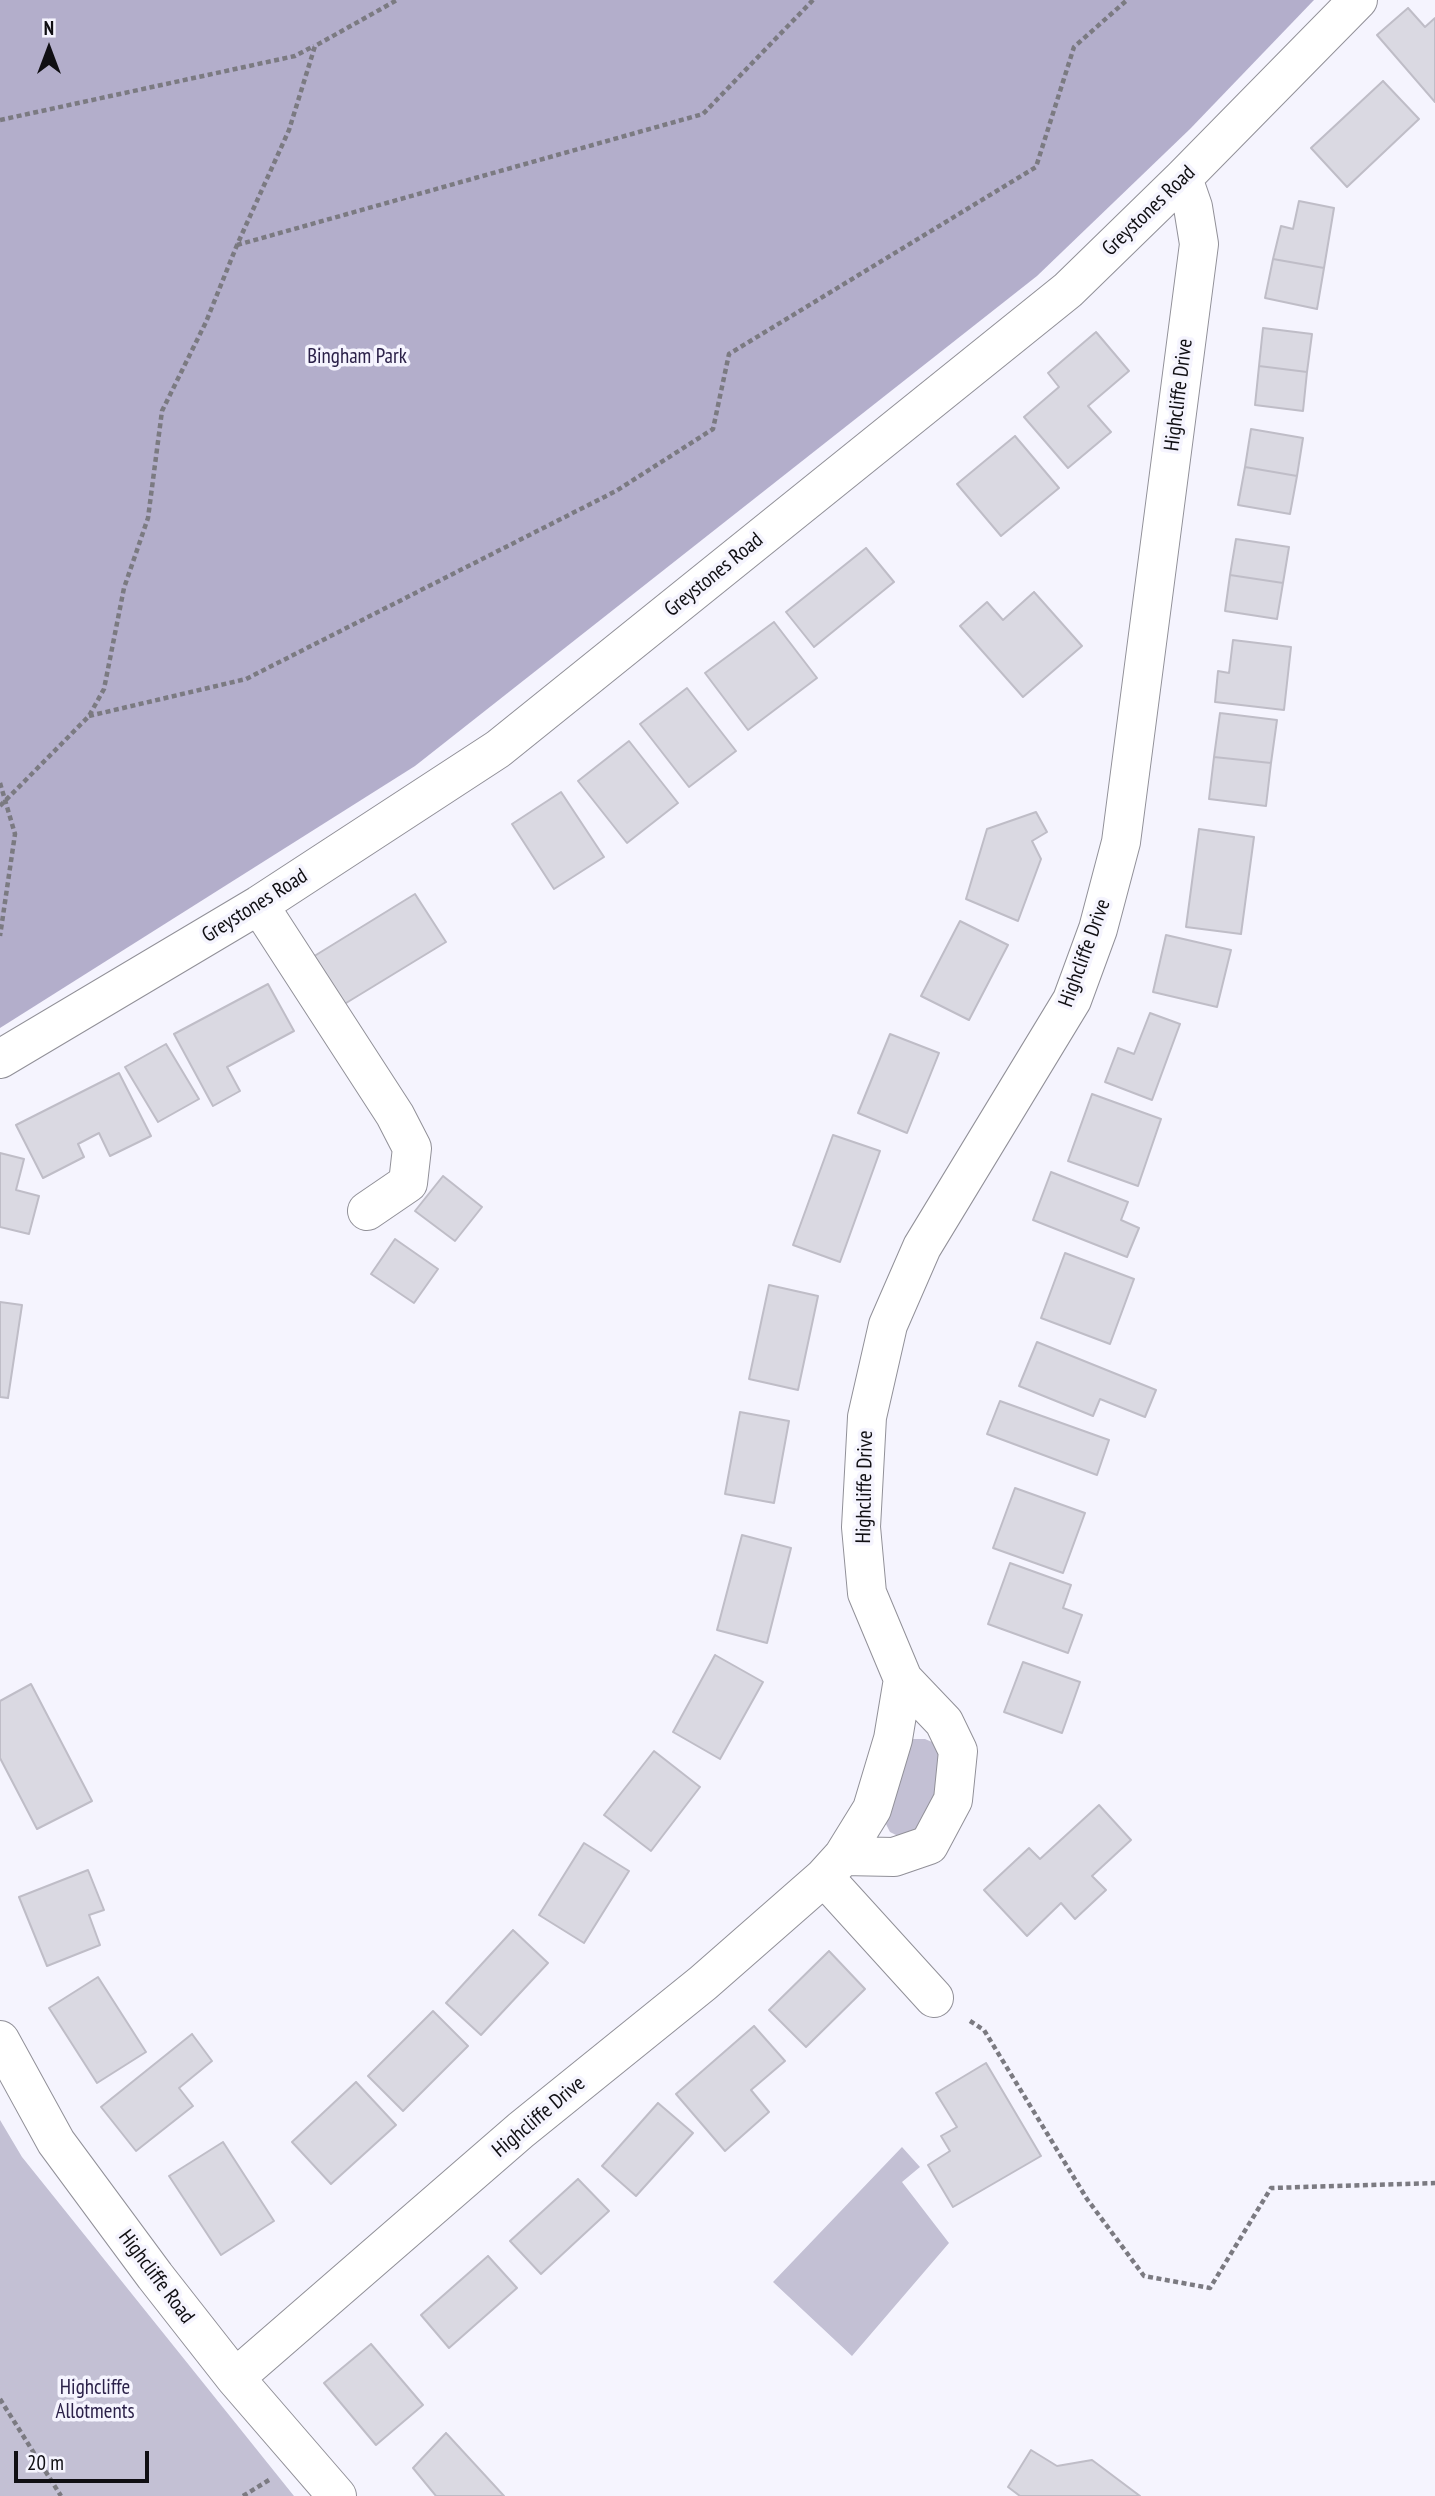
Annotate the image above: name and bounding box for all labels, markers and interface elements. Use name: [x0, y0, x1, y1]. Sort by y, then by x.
north arrow: [14, 14, 84, 84]
text: N: [44, 16, 54, 40]
street label: Greystones Road: [1097, 160, 1201, 262]
street label: Highcliffe Drive: [1160, 337, 1198, 453]
park label: Bingham Park: [307, 344, 407, 370]
street label: Greystones Road: [660, 528, 768, 622]
street label: Greystones Road: [198, 864, 312, 948]
street label: Highcliffe Drive: [1054, 896, 1116, 1010]
street label: Highcliffe Drive: [851, 1430, 879, 1544]
street label: Highcliffe Drive: [488, 2071, 590, 2163]
street label: Highcliffe Road: [113, 2225, 199, 2329]
park label: Highcliffe Allotments: [55, 2375, 135, 2425]
scale bar: [18, 2436, 152, 2480]
text: 20 m: [27, 2449, 64, 2476]

